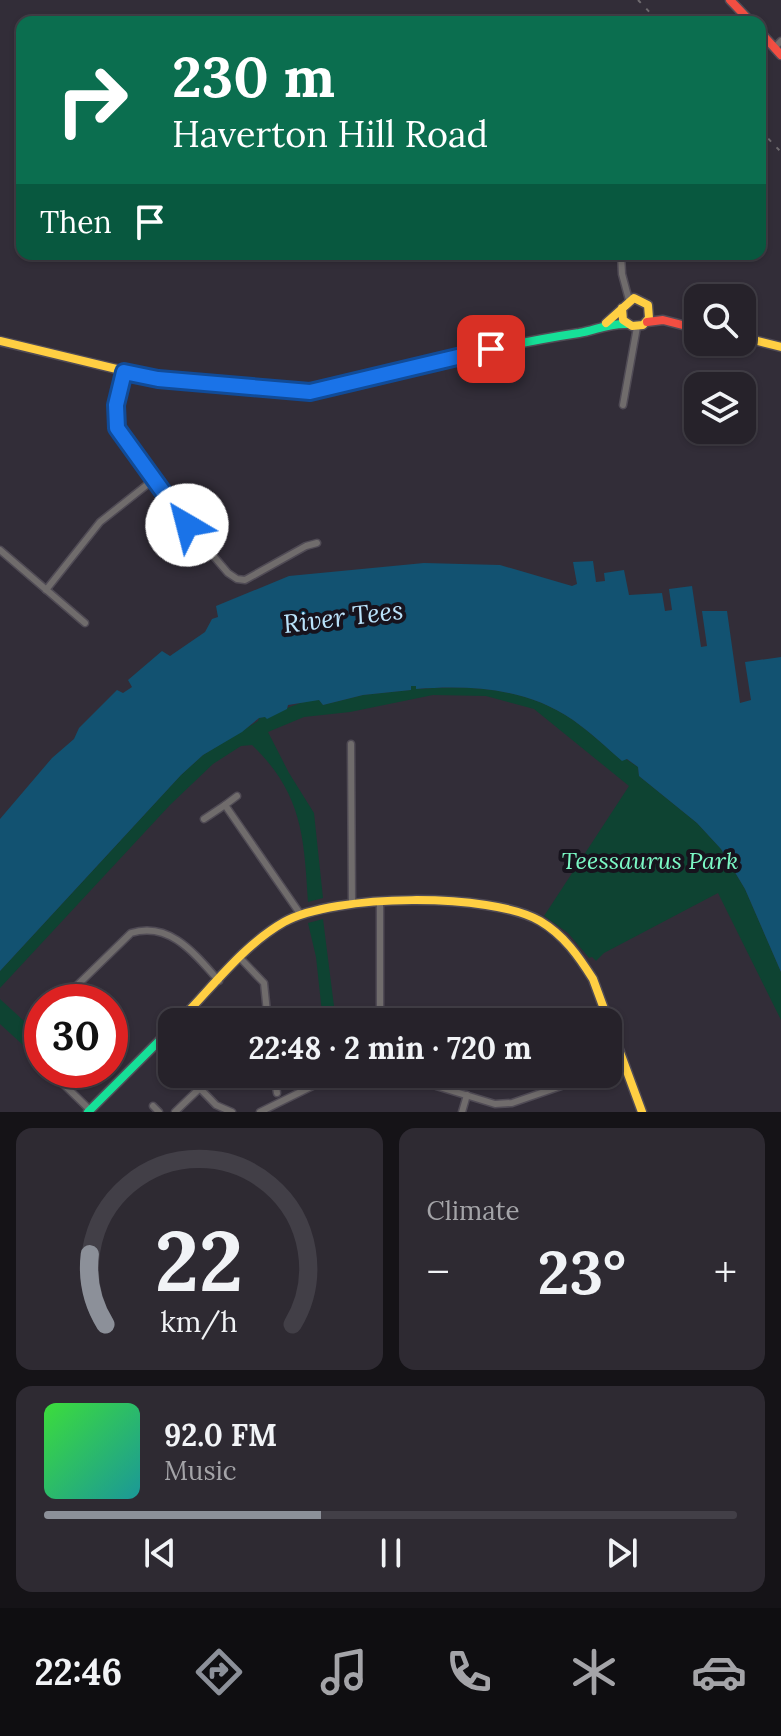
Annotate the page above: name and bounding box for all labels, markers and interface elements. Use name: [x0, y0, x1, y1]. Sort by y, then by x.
text: 230 m: [172, 41, 335, 112]
icon: right: [40, 48, 144, 152]
text: Haverton Hill Road: [172, 111, 488, 157]
icon: arrive: [128, 200, 172, 244]
text: Then: [40, 203, 112, 241]
map controls: [684, 284, 756, 444]
button: search: [684, 284, 756, 356]
pin: [457, 315, 525, 383]
icon: arrive: [469, 327, 513, 371]
button: layers: [684, 372, 756, 444]
position arrow: [145, 483, 229, 567]
water label: River Tees: [281, 593, 405, 640]
park label: Teessaurus Park: [562, 845, 738, 876]
speed limit sign: 30: [24, 984, 128, 1088]
text: 22:48 · 2 min · 720 m: [248, 1029, 532, 1067]
text: Climate: [427, 1194, 520, 1227]
text: 22: [155, 1207, 244, 1314]
text: 23°: [538, 1234, 626, 1310]
text: −: [427, 1244, 450, 1300]
text: +: [714, 1244, 737, 1300]
text: km/h: [161, 1303, 238, 1340]
text: 92.0 FM: [164, 1416, 277, 1454]
text: Music: [164, 1454, 237, 1487]
icon: previous: [138, 1531, 182, 1575]
icon: pause: [369, 1531, 413, 1575]
icon: next: [600, 1531, 644, 1575]
icon: directions: [191, 1644, 247, 1700]
icon: music: [316, 1644, 372, 1700]
icon: phone: [441, 1644, 497, 1700]
icon: climate: [566, 1644, 622, 1700]
icon: car: [691, 1644, 747, 1700]
text: 22:46: [34, 1649, 122, 1695]

